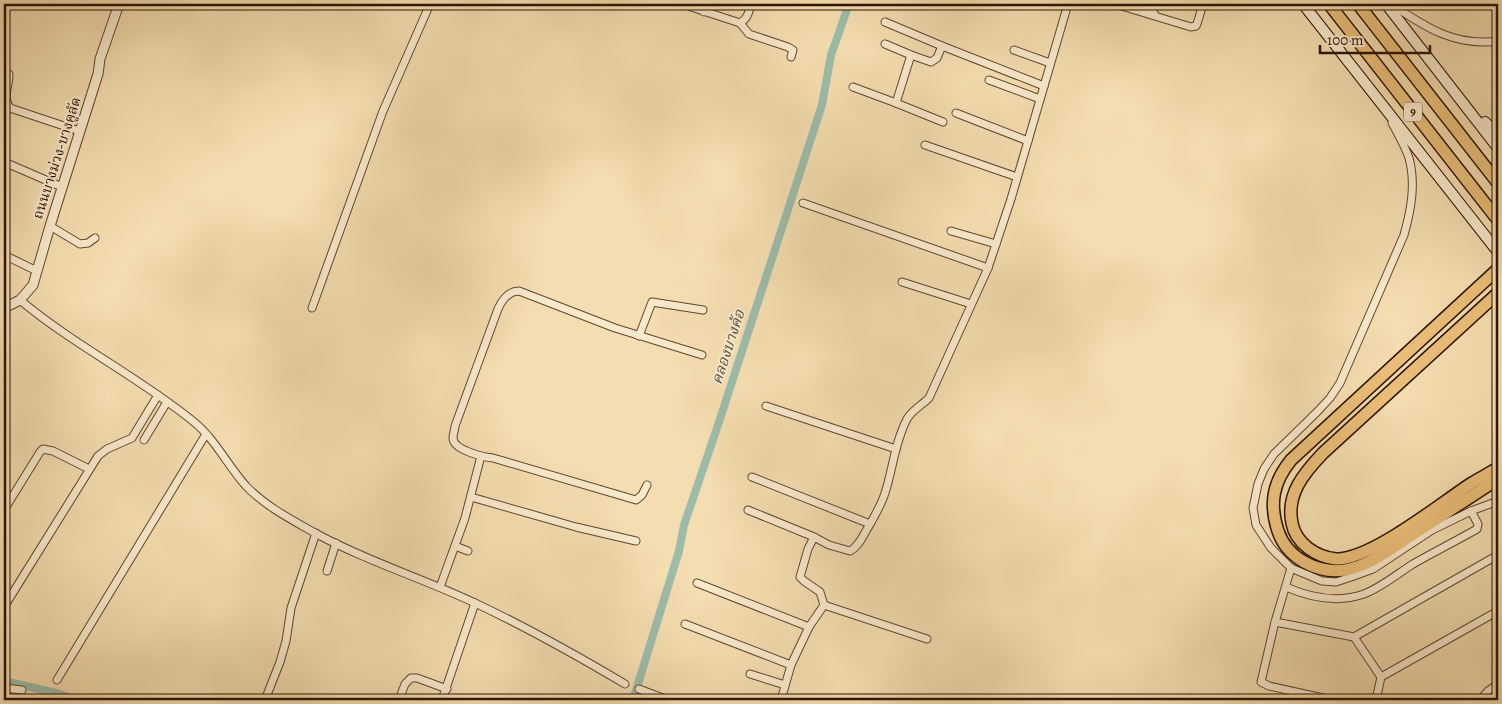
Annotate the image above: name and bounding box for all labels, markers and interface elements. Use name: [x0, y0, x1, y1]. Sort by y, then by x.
scale bar: [1320, 22, 1430, 54]
text: 100 m: [1327, 30, 1364, 50]
street label: ถนนบางม่วง-บางคูลัด: [28, 95, 86, 221]
road number: 9: [1404, 102, 1422, 121]
water label: คลองบางค้อ: [707, 306, 750, 387]

